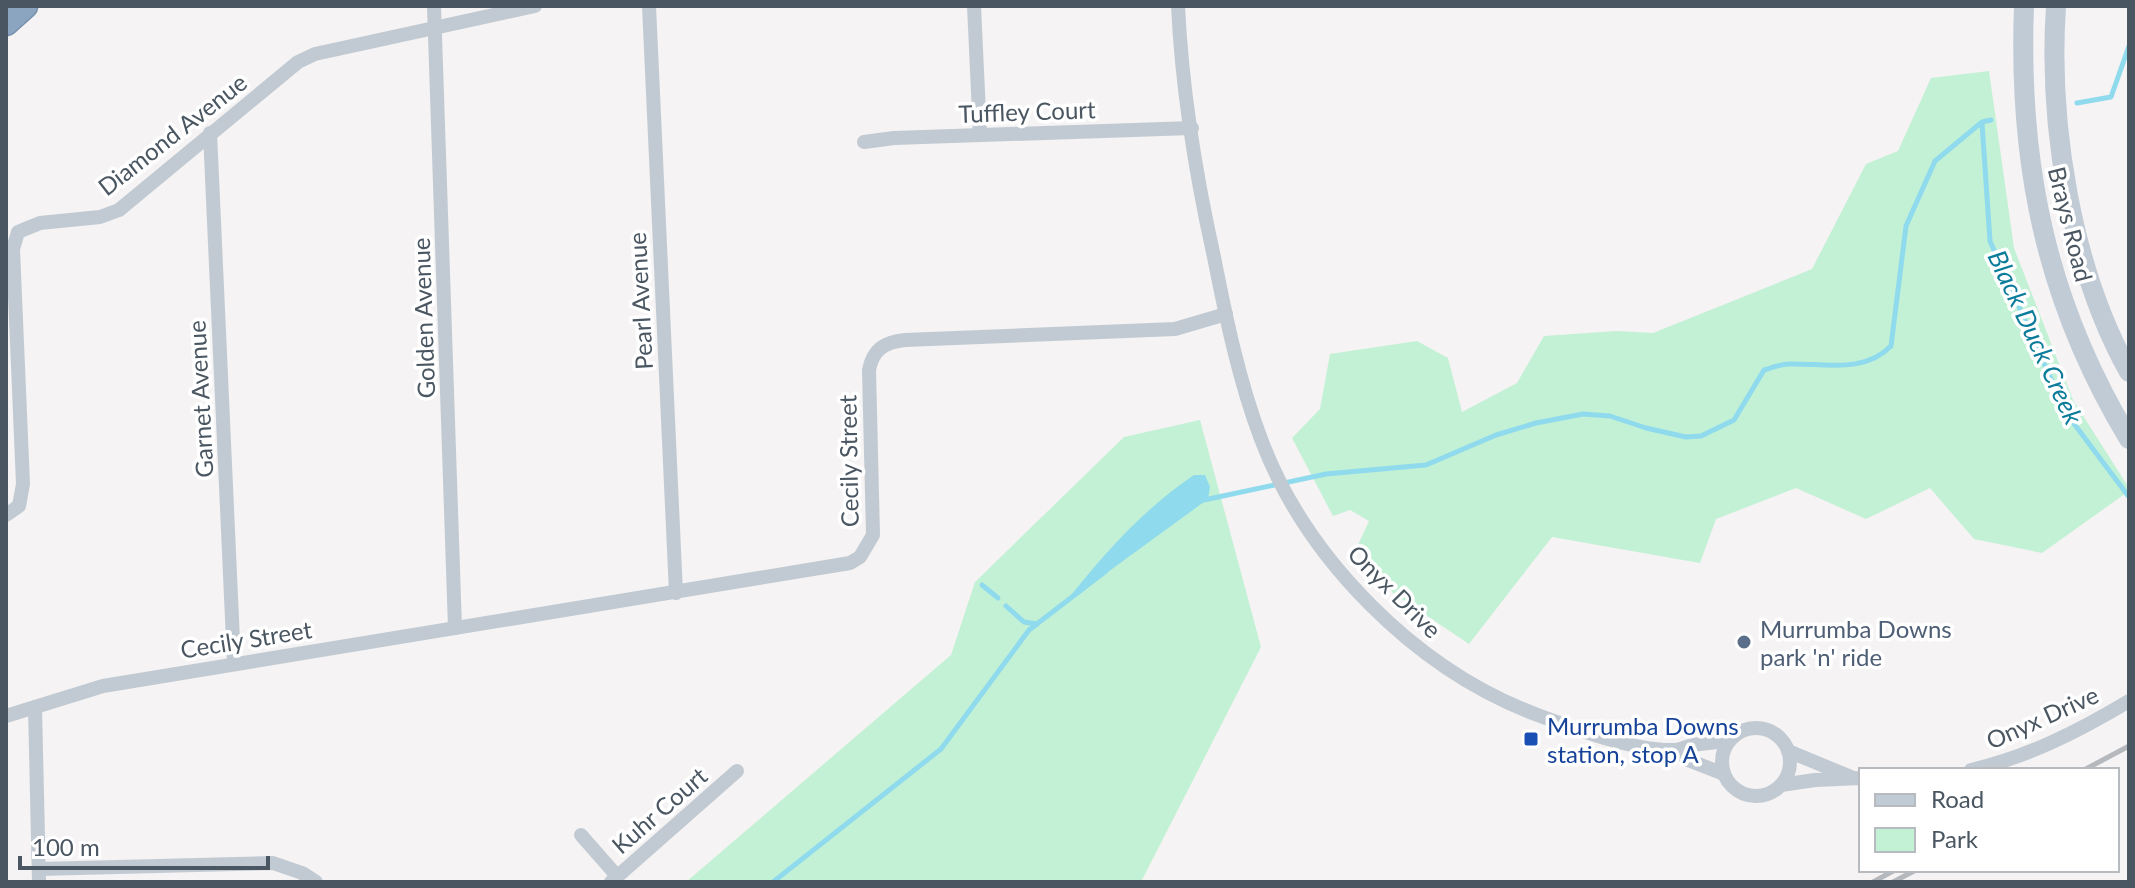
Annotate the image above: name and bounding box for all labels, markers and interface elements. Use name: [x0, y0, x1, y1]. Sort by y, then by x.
street label: Diamond Avenue: [92, 67, 252, 201]
street label: Tuffley Court: [958, 94, 1096, 128]
street label: Brays Road: [2043, 164, 2099, 284]
street label: Pearl Avenue: [622, 232, 658, 370]
street label: Golden Avenue: [406, 237, 440, 399]
water label: Black Duck Creek: [1982, 245, 2091, 430]
street label: Garnet Avenue: [181, 320, 219, 478]
street label: Cecily Street: [832, 394, 864, 527]
street label: Onyx Drive: [1342, 538, 1448, 644]
street label: Cecily Street: [178, 614, 314, 664]
place label: Murrumba Downs park 'n' ride: [1760, 614, 1952, 671]
marker: Murrumba Downs park 'n' ride: [1735, 633, 1753, 651]
street label: Onyx Drive: [1981, 679, 2103, 755]
place label: Murrumba Downs station, stop A: [1547, 711, 1739, 768]
marker: Murrumba Downs station, stop A: [1522, 730, 1540, 748]
street label: Kuhr Court: [606, 761, 713, 859]
legend: [1859, 768, 2119, 872]
text: Road: [1931, 784, 1984, 813]
scale bar: [20, 820, 268, 870]
text: Park: [1931, 824, 1979, 853]
text: 100 m: [32, 832, 100, 861]

